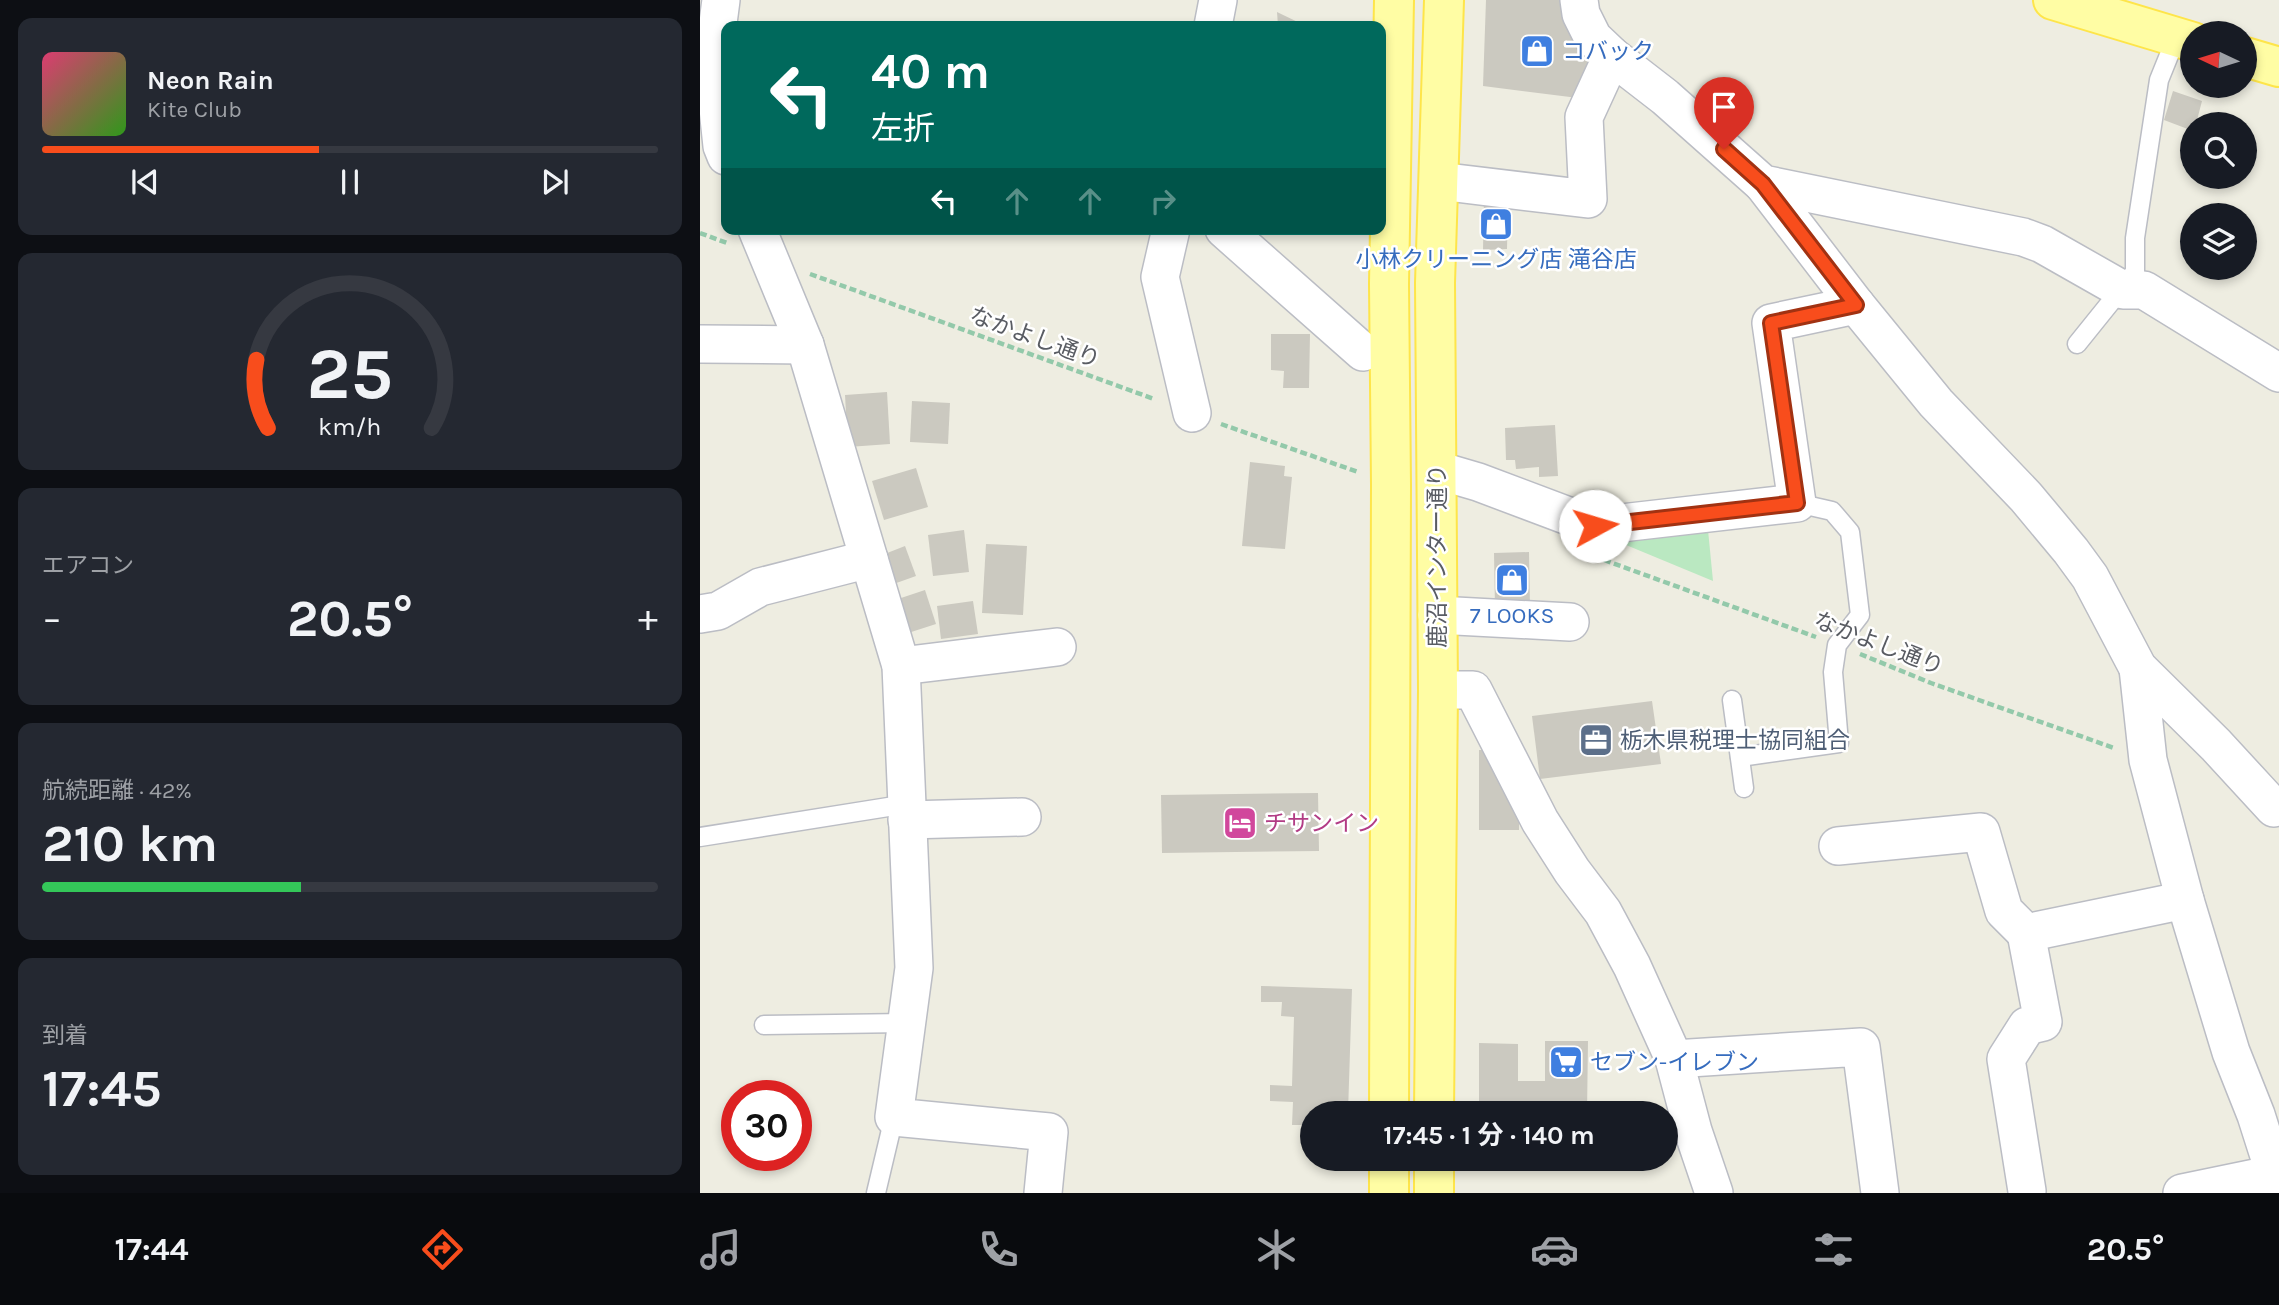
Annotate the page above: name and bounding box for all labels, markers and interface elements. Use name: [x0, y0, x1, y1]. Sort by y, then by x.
north arrow: [2180, 21, 2258, 98]
map controls: [2180, 21, 2257, 280]
shop icon: コバック: [1518, 32, 1556, 70]
place label: コバック: [1562, 38, 1654, 65]
text: 40 m: [871, 43, 990, 100]
icon: left: [756, 49, 847, 140]
text: Neon Rain: [147, 65, 274, 96]
pin: [1694, 77, 1754, 149]
icon: arrive: [1705, 88, 1743, 126]
text: Kite Club: [147, 96, 242, 123]
text: 左折: [871, 110, 935, 147]
button: search: [2180, 112, 2257, 189]
icon: previous: [126, 163, 164, 201]
icon: pause: [331, 163, 369, 201]
icon: next: [536, 163, 574, 201]
icon: left: [925, 182, 963, 220]
icon: ahead: [998, 182, 1036, 220]
icon: ahead: [1071, 182, 1109, 220]
icon: right: [1144, 182, 1182, 220]
button: layers: [2180, 203, 2257, 280]
shop icon: 小林クリーニング店 滝谷店: [1477, 205, 1515, 243]
place label: 小林クリーニング店 滝谷店: [1355, 246, 1637, 273]
street label: なかよし通り: [966, 301, 1104, 374]
text: 25: [307, 331, 393, 416]
text: km/h: [318, 411, 382, 440]
street label: 鹿沼インター通り: [1424, 464, 1451, 648]
position arrow: [1558, 489, 1632, 563]
text: エアコン: [42, 552, 134, 579]
shop icon: 7 LOOKS: [1493, 561, 1531, 599]
text: 20.5°: [287, 588, 413, 649]
text: −: [42, 596, 62, 641]
text: +: [638, 596, 658, 641]
place label: 7 LOOKS: [1470, 602, 1554, 629]
street label: なかよし通り: [1810, 606, 1948, 681]
office icon: 栃木県税理士協同組合: [1577, 721, 1615, 759]
place label: 栃木県税理士協同組合: [1620, 727, 1850, 754]
text: 航続距離 · 42%: [42, 777, 192, 804]
hotel icon: チサンイン: [1221, 804, 1259, 842]
place label: チサンイン: [1264, 810, 1379, 837]
text: 210 km: [42, 813, 218, 874]
text: 到着: [42, 1022, 88, 1049]
supermarket icon: セブン-イレブン: [1547, 1043, 1585, 1081]
place label: セブン-イレブン: [1590, 1049, 1759, 1076]
text: 17:45: [42, 1058, 162, 1119]
speed limit sign: 30: [721, 1080, 812, 1171]
text: 17:45 · 1 分 · 140 m: [1383, 1120, 1595, 1151]
icon: directions: [418, 1225, 467, 1274]
icon: music: [696, 1225, 745, 1274]
icon: phone: [974, 1225, 1023, 1274]
icon: climate: [1252, 1225, 1301, 1274]
icon: car: [1530, 1225, 1579, 1274]
icon: filters: [1809, 1225, 1858, 1274]
text: 17:44: [115, 1231, 189, 1268]
text: 20.5°: [2087, 1231, 2164, 1268]

